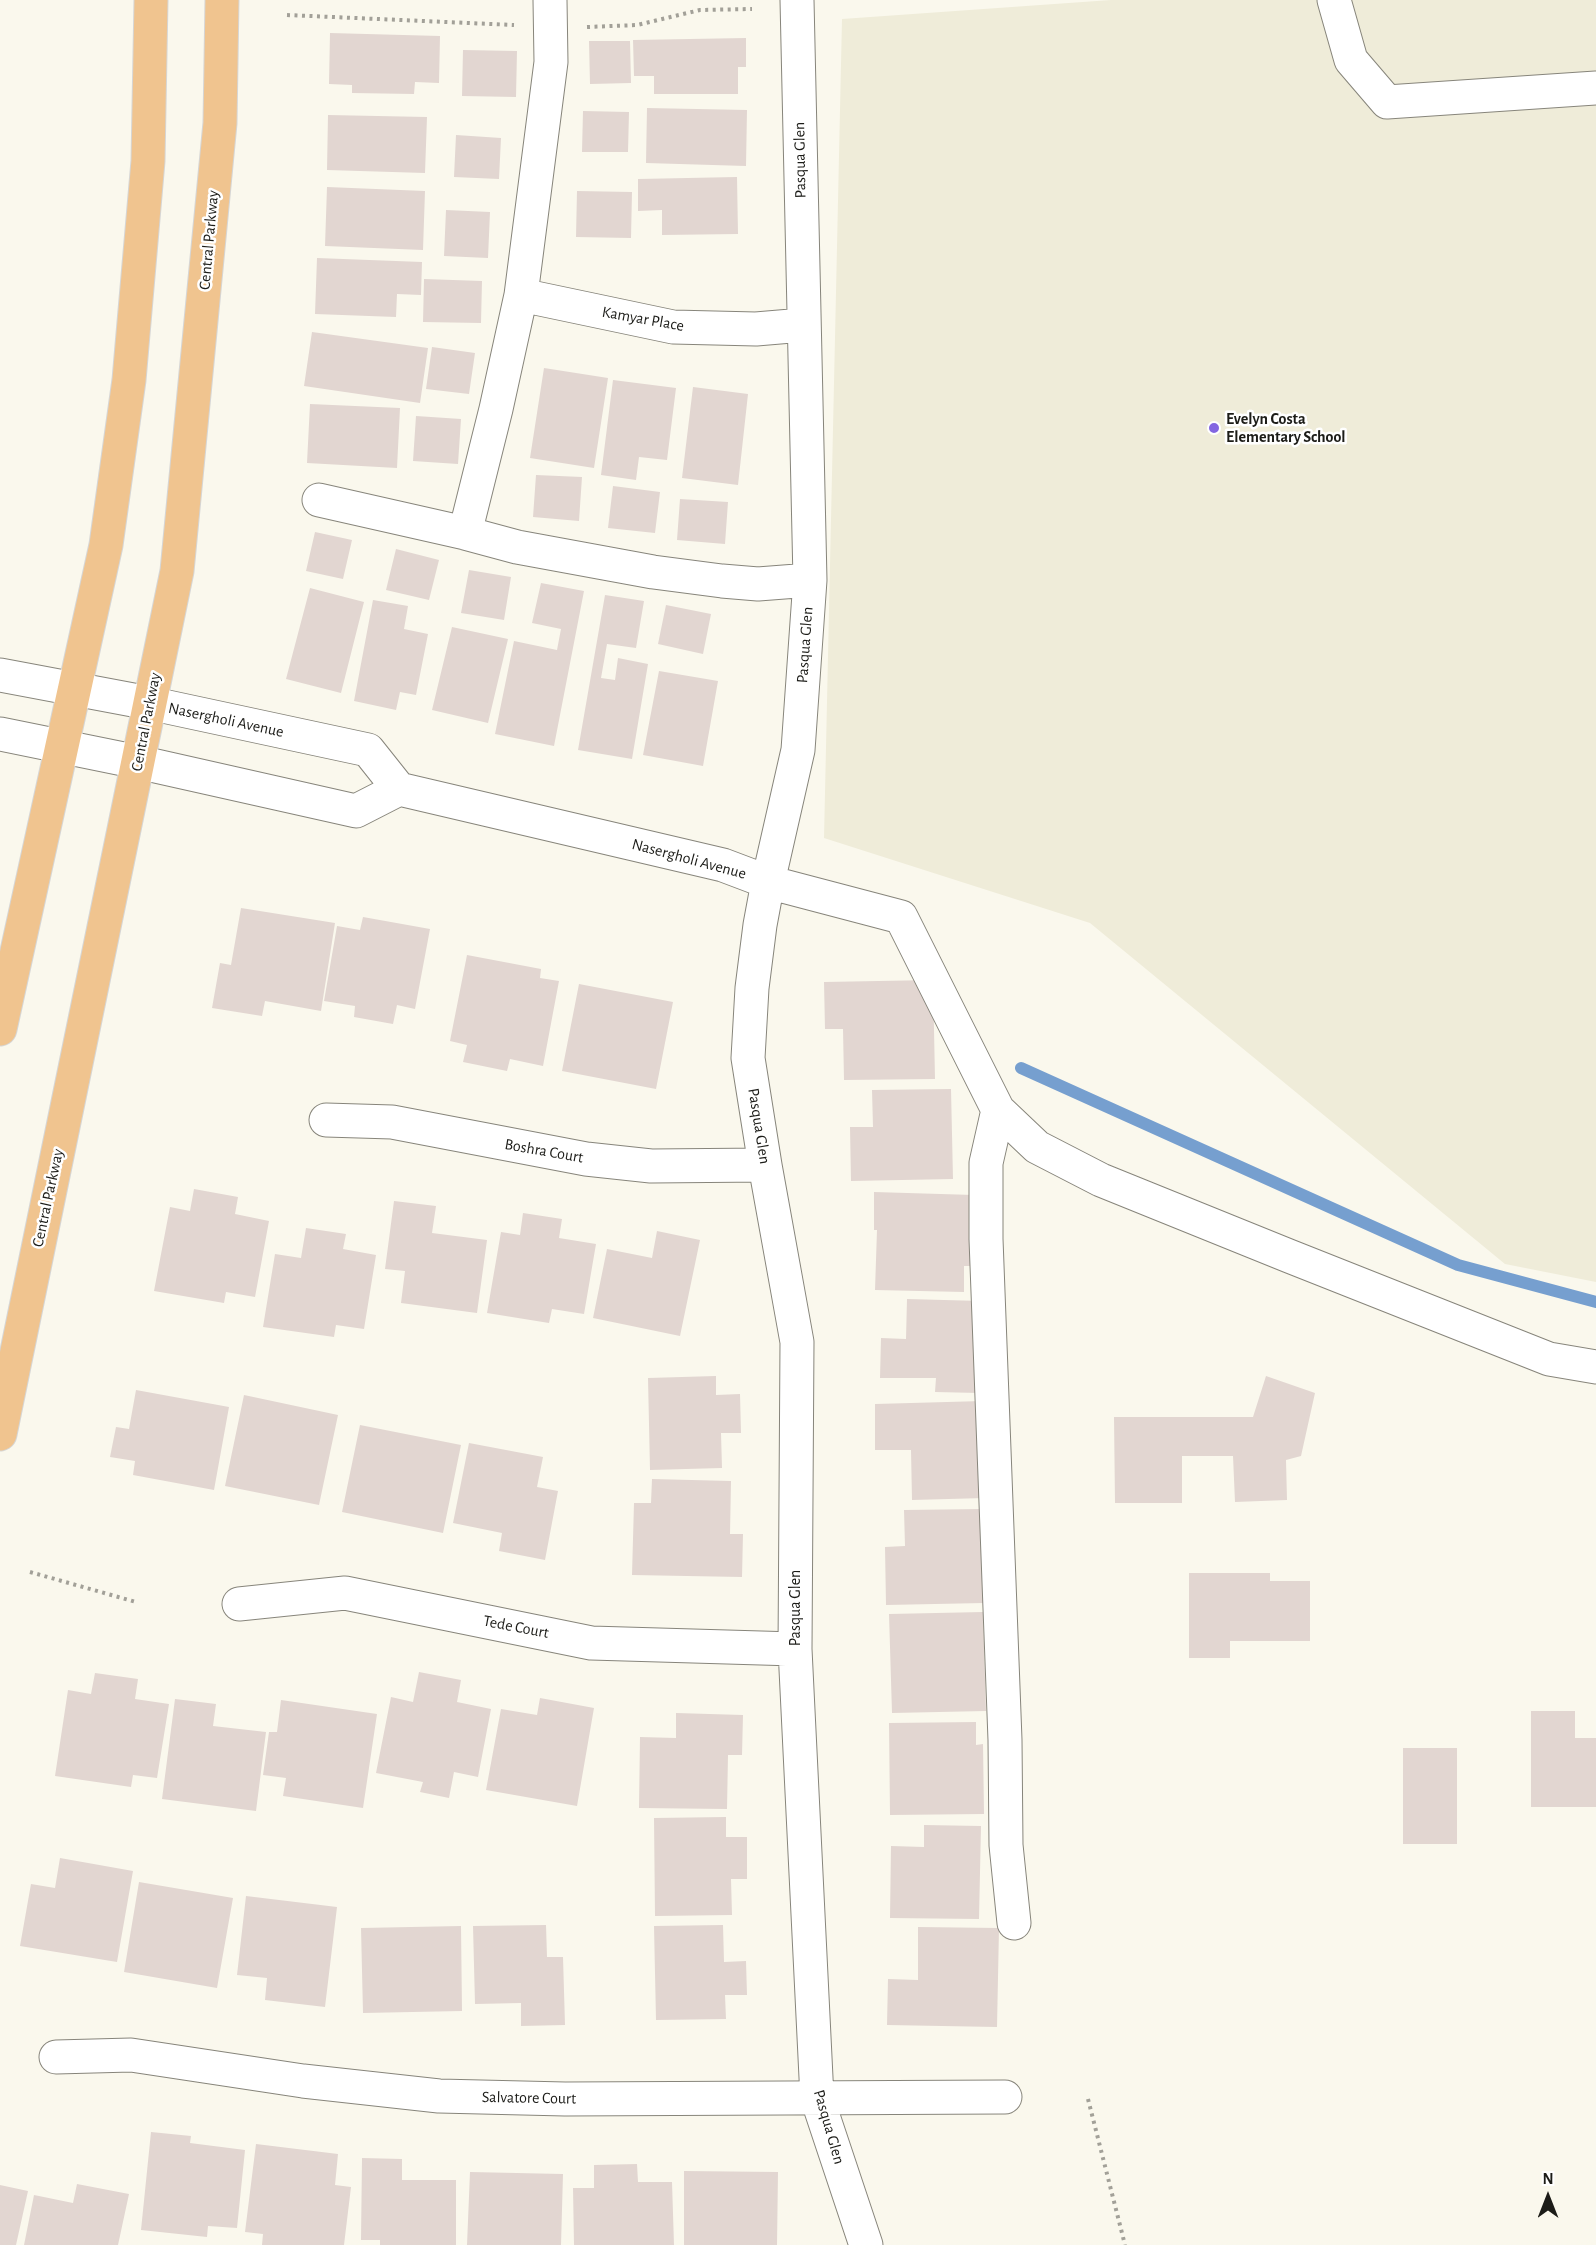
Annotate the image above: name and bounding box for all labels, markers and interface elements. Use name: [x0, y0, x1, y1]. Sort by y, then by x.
street label: Pasqua Glen: [790, 122, 810, 198]
street label: Central Parkway: [195, 189, 223, 291]
street label: Kamyar Place: [600, 302, 686, 336]
place label: Evelyn Costa Elementary School: [1226, 409, 1346, 447]
marker: Evelyn Costa Elementary School: [1207, 421, 1221, 435]
street label: Pasqua Glen: [793, 606, 817, 684]
street label: Central Parkway: [127, 671, 165, 773]
street label: Nasergholi Avenue: [167, 698, 285, 742]
street label: Nasergholi Avenue: [630, 835, 748, 883]
street label: Pasqua Glen: [744, 1087, 774, 1165]
street label: Boshra Court: [503, 1135, 585, 1167]
street label: Central Parkway: [28, 1147, 68, 1249]
street label: Pasqua Glen: [785, 1570, 805, 1646]
street label: Tede Court: [481, 1611, 551, 1643]
street label: Salvatore Court: [482, 2088, 576, 2108]
street label: Pasqua Glen: [809, 2088, 849, 2166]
north arrow: [1518, 2167, 1578, 2227]
text: N: [1542, 2171, 1554, 2187]

